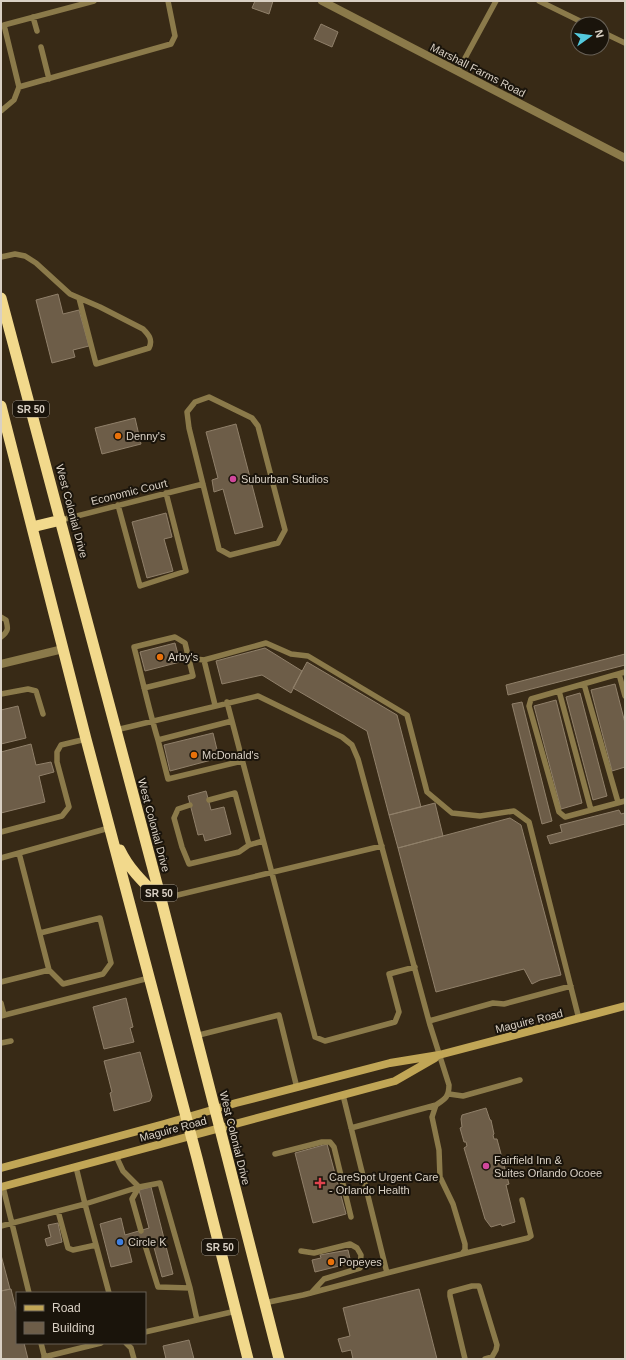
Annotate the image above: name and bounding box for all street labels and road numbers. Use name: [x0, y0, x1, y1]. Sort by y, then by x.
street label: Marshall Farms Road: [428, 41, 528, 99]
road number: SR 50: [13, 401, 49, 417]
street label: West Colonial Drive: [54, 463, 90, 559]
street label: Economic Court: [90, 477, 168, 507]
street label: West Colonial Drive: [136, 777, 172, 873]
road number: SR 50: [141, 885, 177, 901]
street label: Maguire Road: [494, 1007, 564, 1035]
street label: West Colonial Drive: [218, 1090, 252, 1186]
street label: Maguire Road: [138, 1114, 208, 1144]
road number: SR 50: [202, 1239, 238, 1255]

